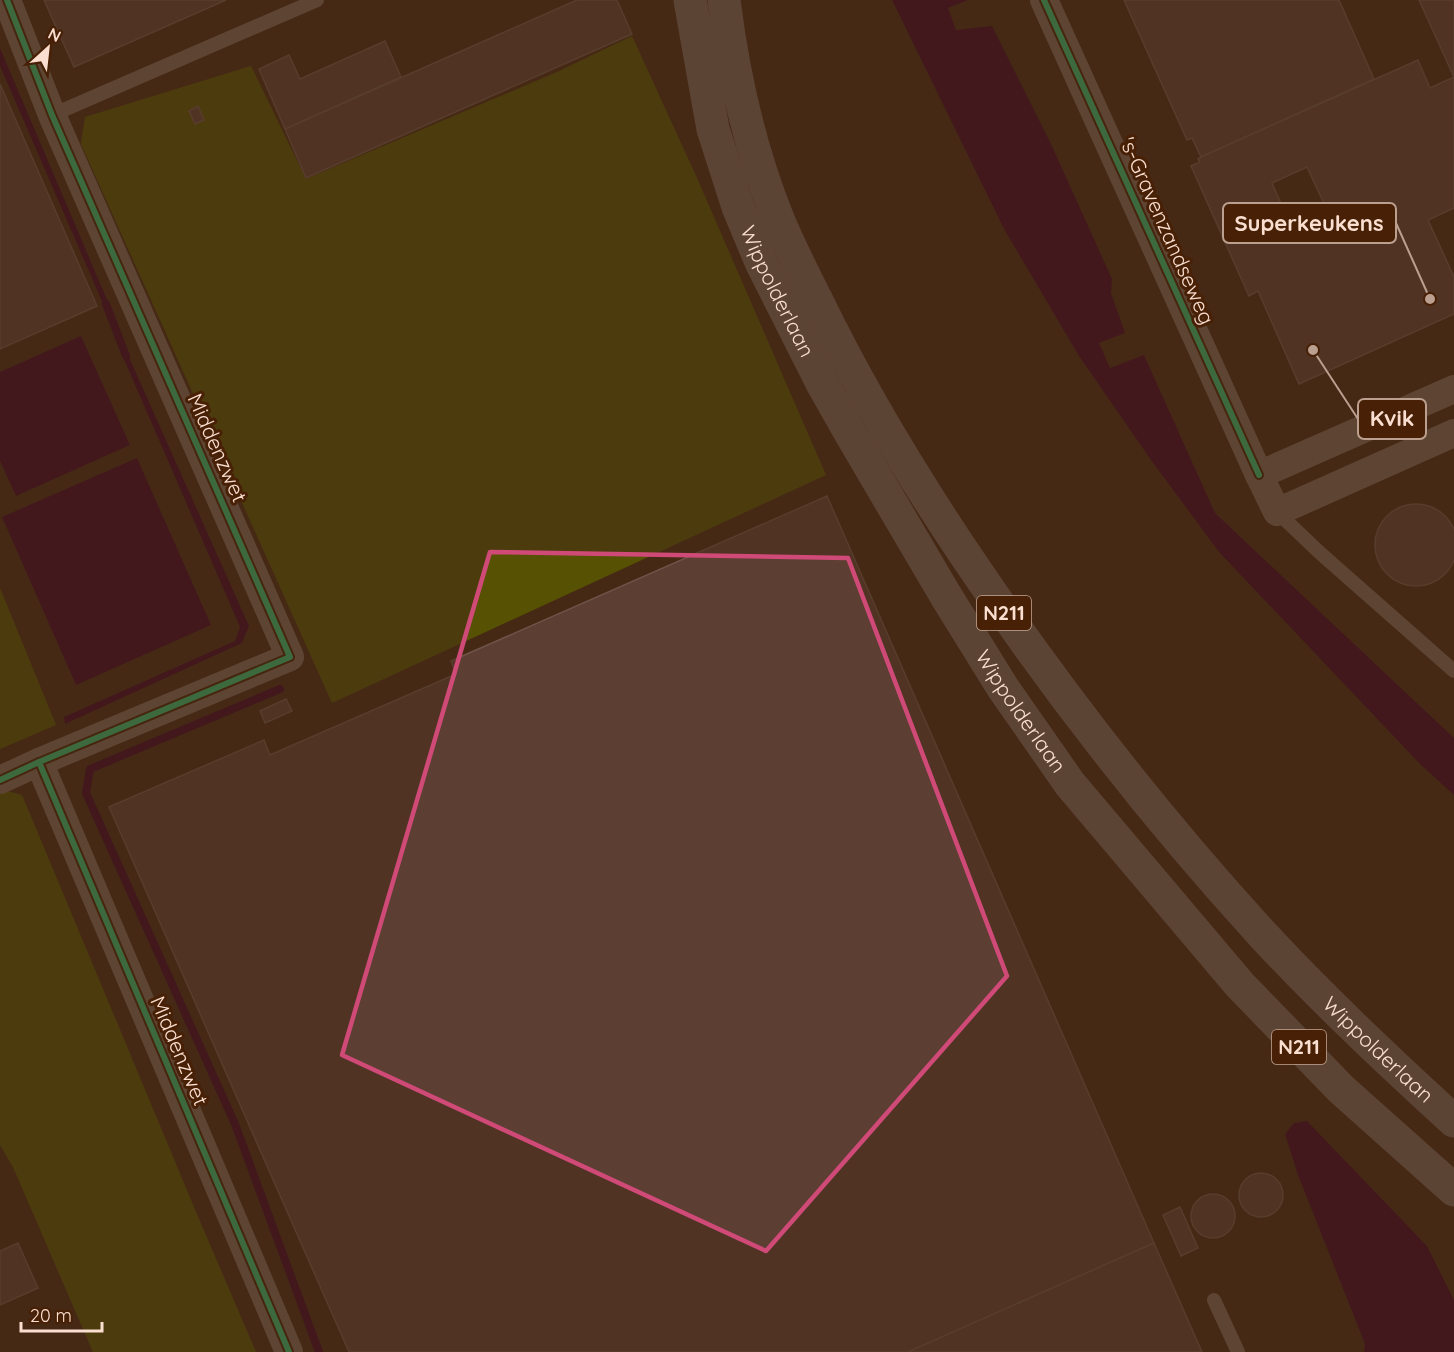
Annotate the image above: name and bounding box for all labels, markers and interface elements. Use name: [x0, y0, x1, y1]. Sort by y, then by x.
north arrow: [18, 18, 78, 78]
text: N: [45, 23, 65, 46]
street label: 's-Gravenzandseweg: [1115, 133, 1221, 328]
callout: Superkeukens: [1223, 203, 1396, 243]
text: Superkeukens: [1234, 209, 1384, 237]
street label: Wippolderlaan: [735, 222, 821, 361]
street label: Middenzwet: [182, 389, 253, 506]
callout: Kvik: [1358, 399, 1426, 439]
text: Kvik: [1370, 404, 1414, 432]
road number: N211: [977, 596, 1031, 630]
street label: Wippolderlaan: [971, 645, 1072, 777]
street label: Wippolderlaan: [1318, 991, 1439, 1108]
street label: Middenzwet: [145, 992, 215, 1109]
road number: N211: [1272, 1030, 1326, 1064]
scale bar: [21, 1295, 102, 1333]
text: 20 m: [30, 1304, 72, 1327]

